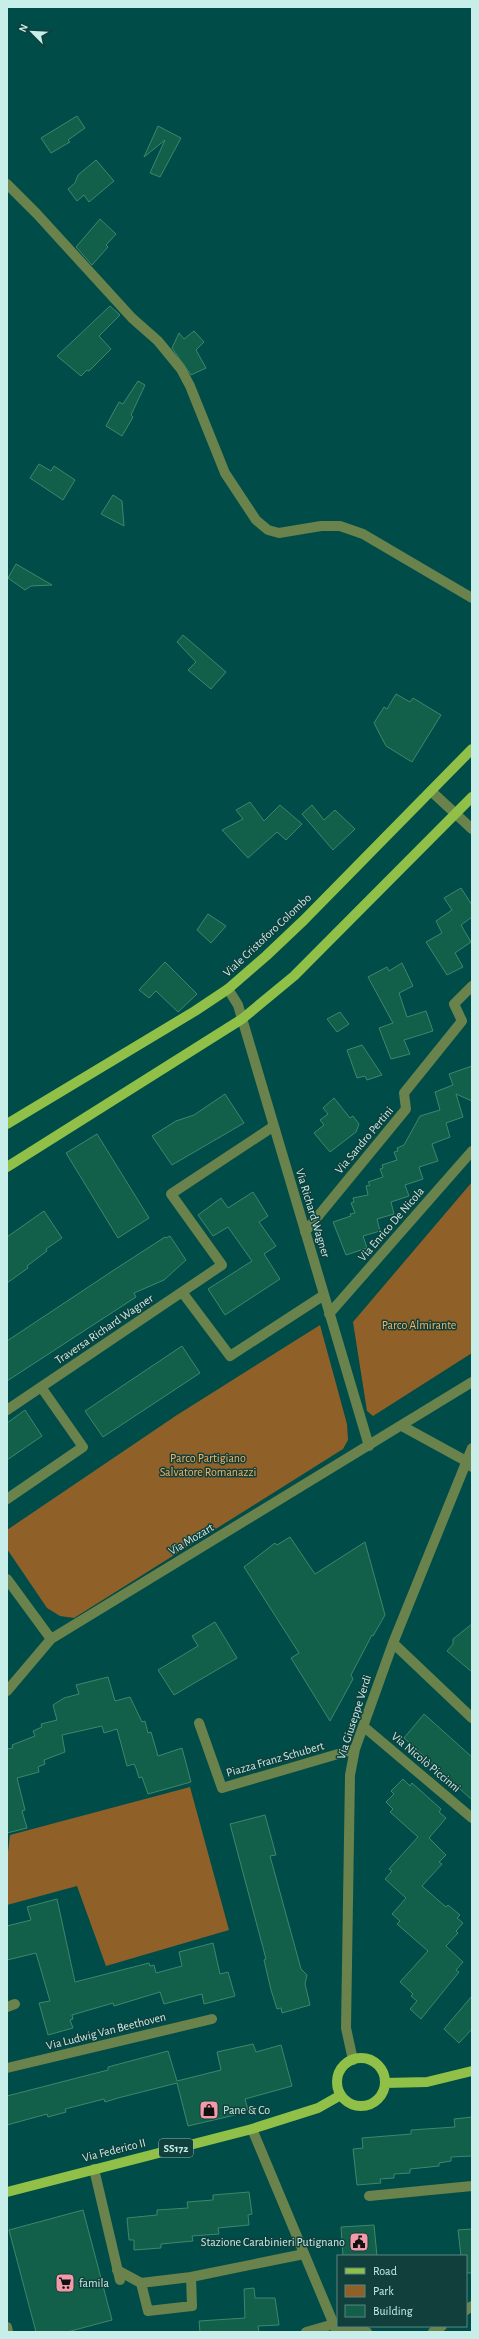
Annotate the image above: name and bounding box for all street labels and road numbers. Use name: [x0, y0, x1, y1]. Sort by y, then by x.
street label: Viale Cristoforo Colombo: [221, 891, 313, 979]
street label: Via Sandro Pertini: [333, 1104, 395, 1176]
street label: Via Richard Wagner: [294, 1167, 332, 1259]
street label: Via Enrico De Nicola: [356, 1184, 427, 1263]
street label: Traversa Richard Wagner: [53, 1292, 155, 1366]
street label: Via Mozart: [166, 1521, 216, 1557]
street label: Via Giuseppe Verdi: [335, 1673, 373, 1761]
street label: Via Nicolò Piccinni: [389, 1730, 463, 1794]
street label: Piazza Franz Schubert: [225, 1739, 325, 1779]
street label: Via Ludwig Van Beethoven: [45, 2010, 167, 2052]
street label: Via Federico II: [81, 2136, 147, 2164]
road number: SS172: [159, 2139, 193, 2157]

